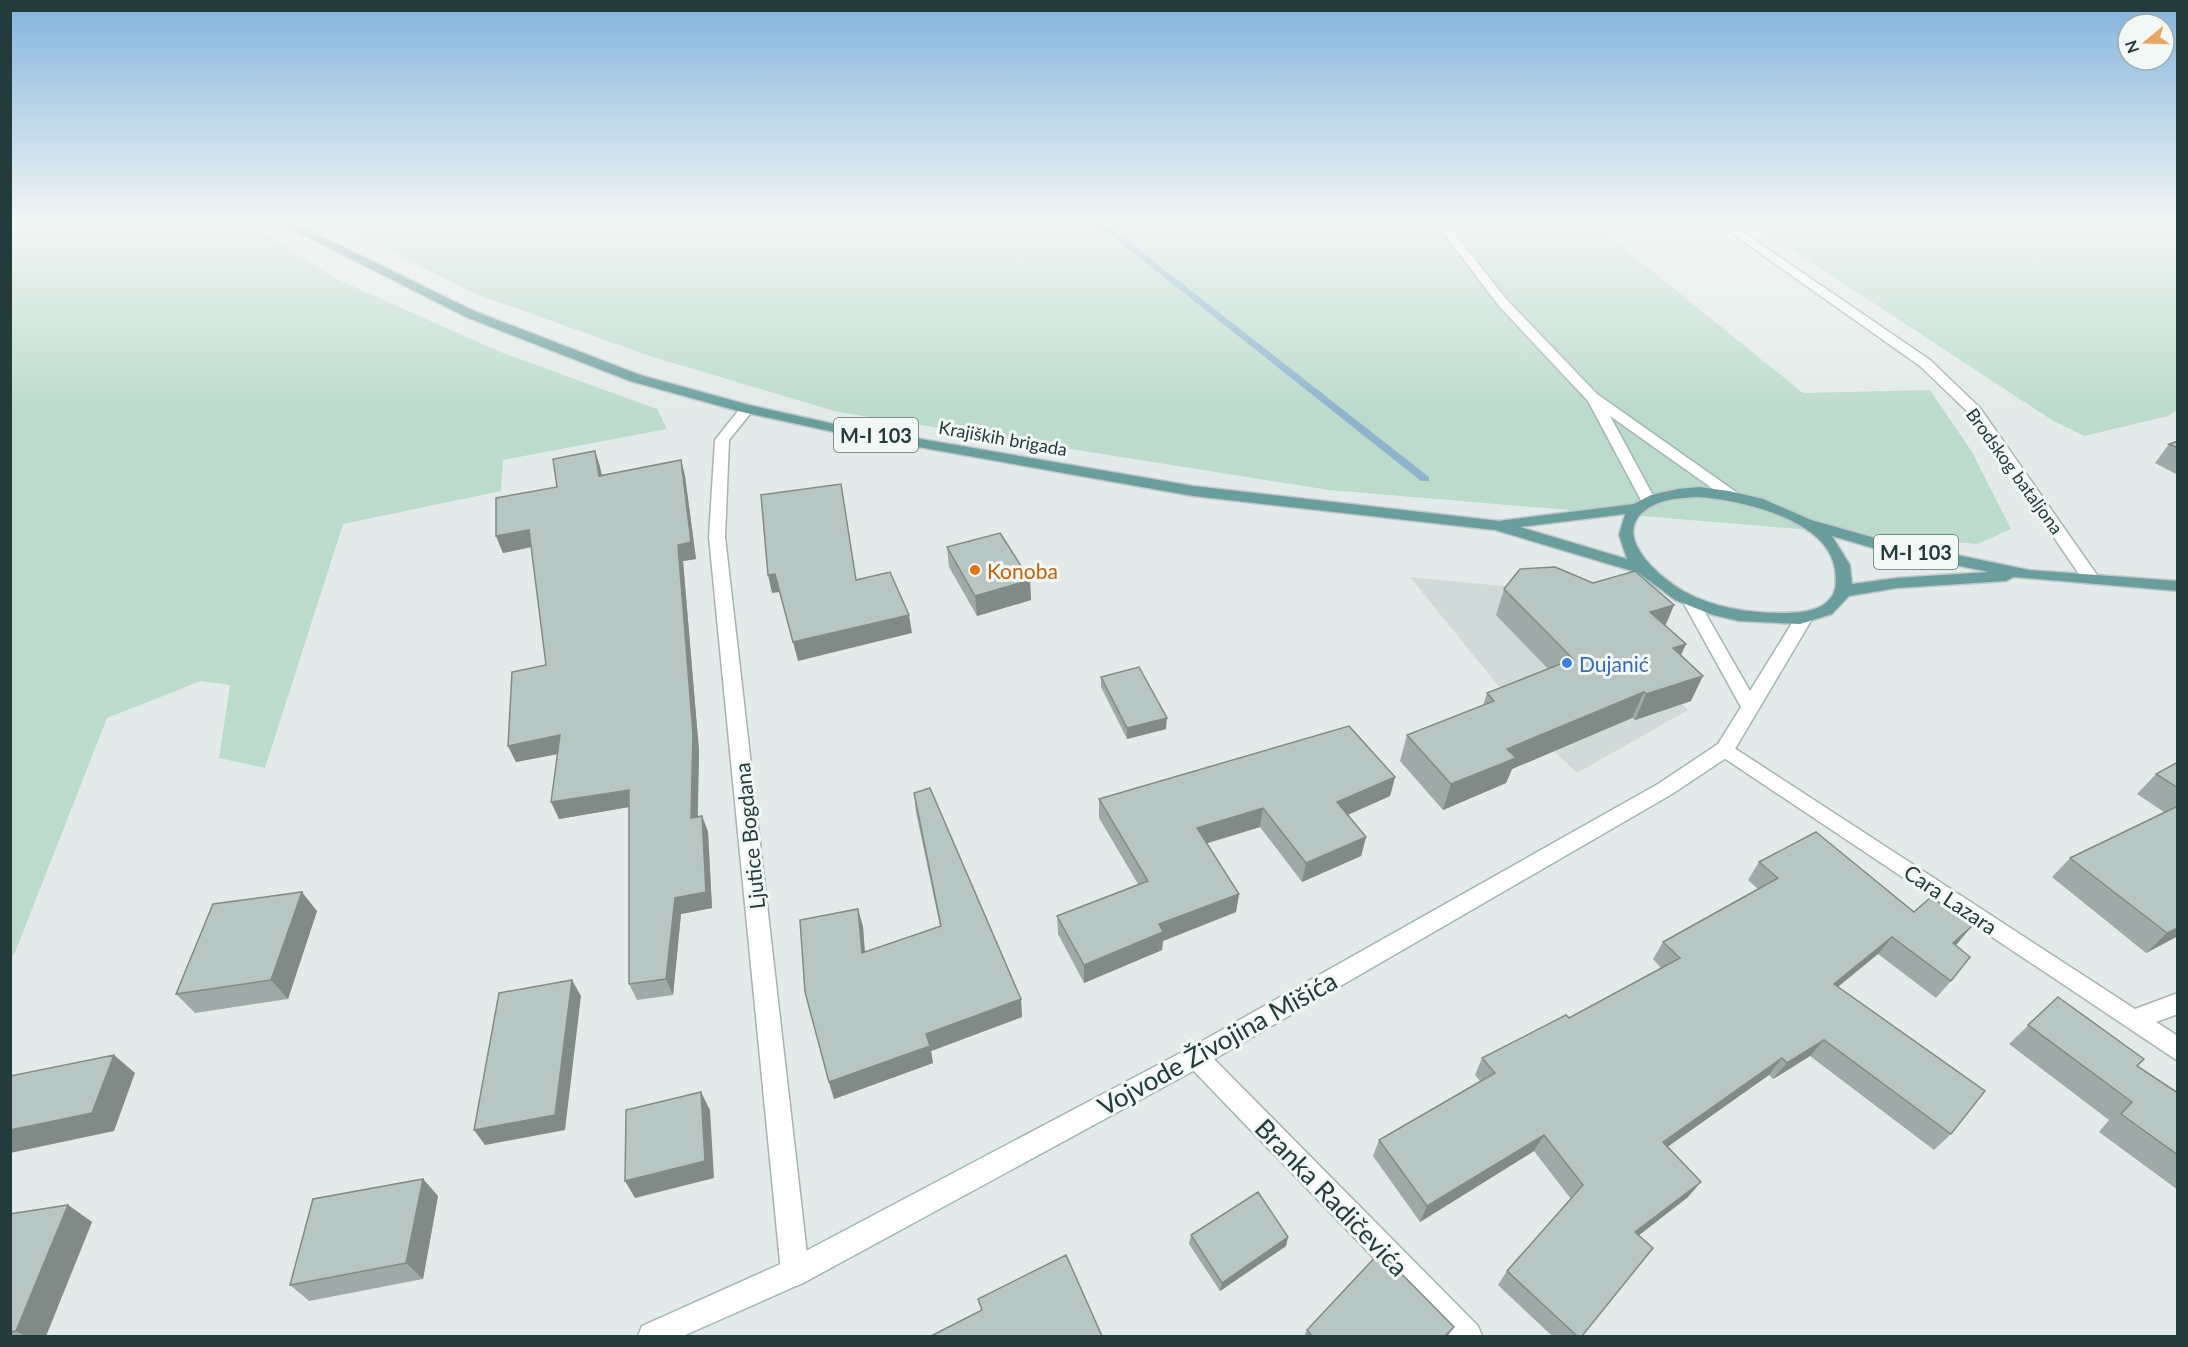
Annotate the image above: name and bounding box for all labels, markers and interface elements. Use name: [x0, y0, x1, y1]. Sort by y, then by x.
north arrow: [2116, 12, 2176, 72]
text: N: [2120, 38, 2142, 56]
street label: Brodskog bataljona: [1962, 404, 2068, 538]
street label: Krajiških brigada: [937, 416, 1069, 460]
road number: M-I 103: [834, 418, 918, 452]
road number: M-I 103: [1874, 535, 1958, 569]
place label: Konoba: [987, 558, 1058, 583]
marker: Konoba: [968, 563, 982, 577]
place label: Dujanić: [1579, 651, 1649, 676]
marker: Dujanić: [1560, 656, 1574, 670]
street label: Ljutice Bogdana: [729, 762, 769, 910]
street label: Cara Lazara: [1900, 859, 2002, 939]
street label: Vojvode Živojina Mišića: [1092, 964, 1342, 1122]
street label: Branka Radičevića: [1249, 1112, 1415, 1282]

